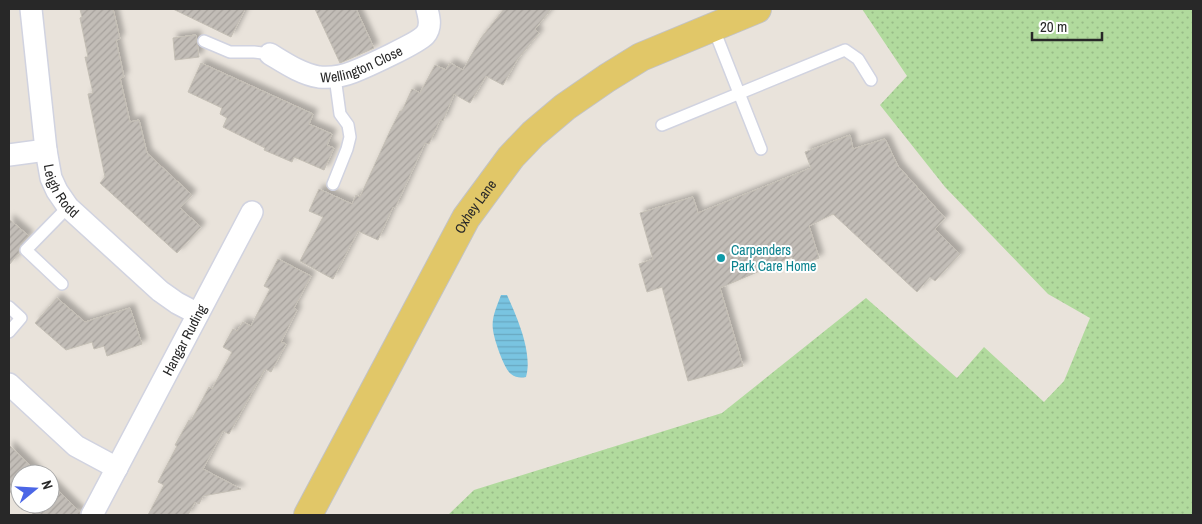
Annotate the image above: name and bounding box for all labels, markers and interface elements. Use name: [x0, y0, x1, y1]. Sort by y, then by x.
scale bar: [1032, 10, 1102, 42]
text: 20 m: [1040, 16, 1067, 37]
street label: Wellington Close: [320, 42, 405, 86]
street label: Leigh Rodd: [40, 163, 83, 222]
street label: Oxhey Lane: [450, 176, 500, 237]
place label: Carpenders Park Care Home: [731, 241, 816, 275]
marker: Carpenders Park Care Home: [715, 252, 727, 264]
street label: Hangar Ruding: [158, 301, 211, 379]
north arrow: [10, 464, 60, 514]
text: N: [38, 478, 57, 492]

